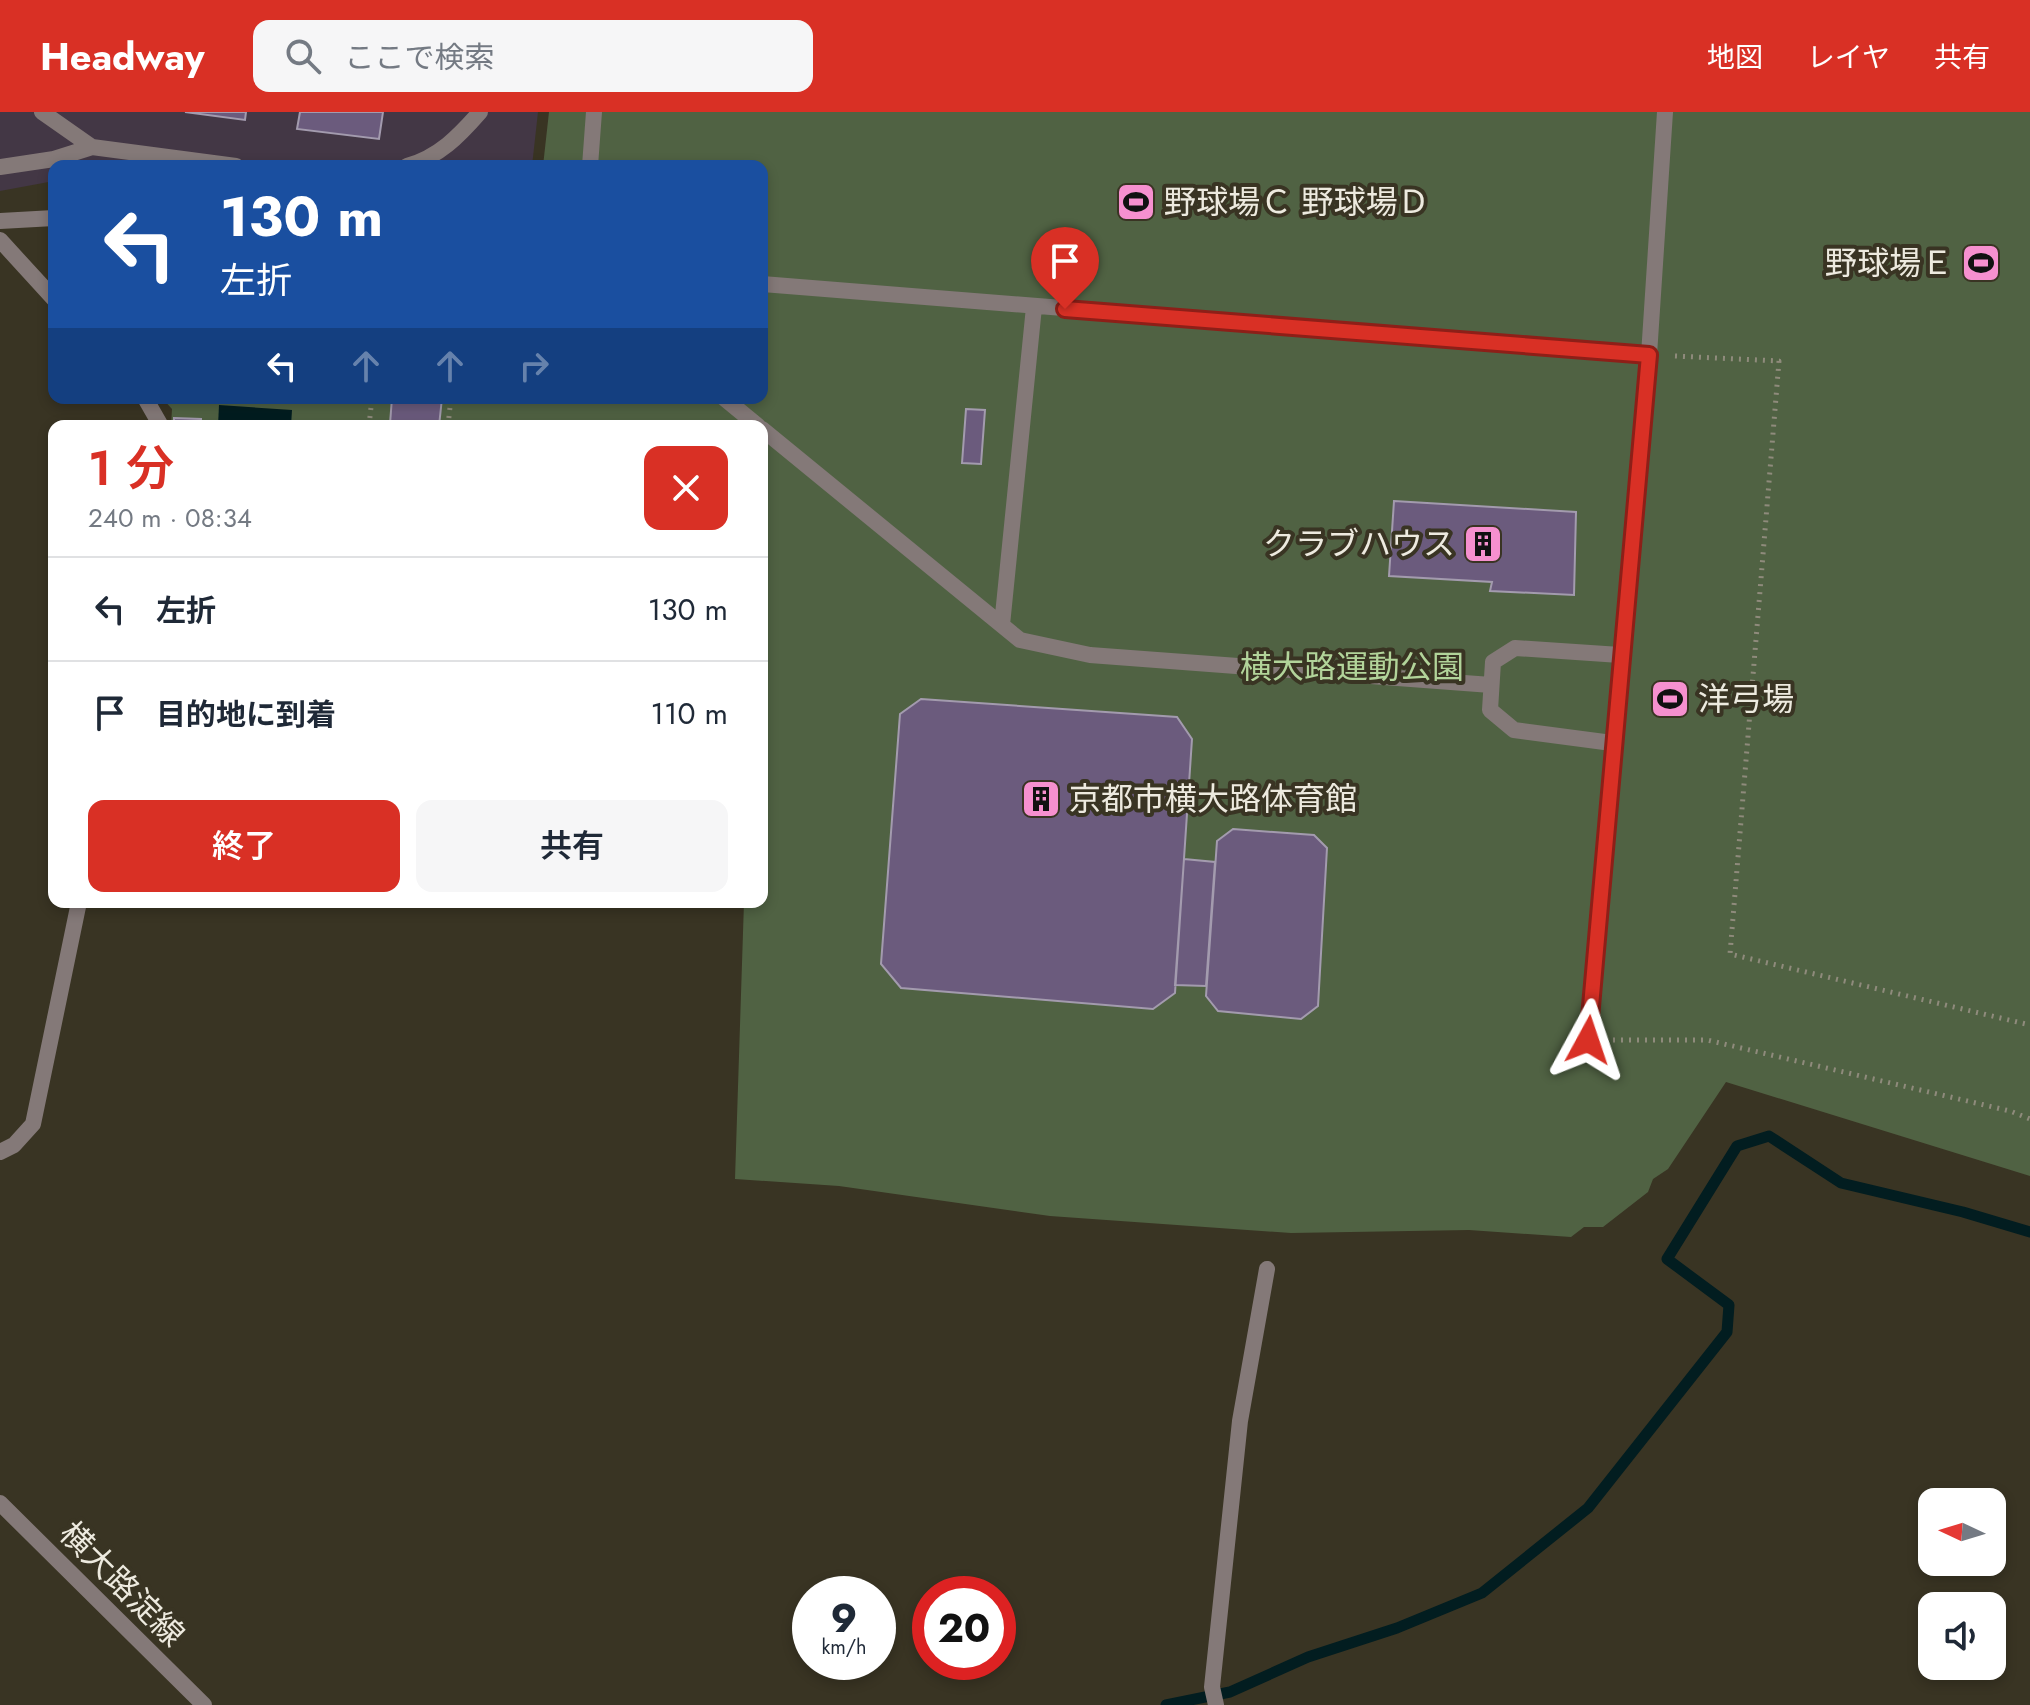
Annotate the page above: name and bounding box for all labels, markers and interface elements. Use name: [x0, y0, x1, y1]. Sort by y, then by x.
search box: [253, 20, 813, 92]
text: Headway: [40, 29, 205, 84]
icon: search: [281, 34, 325, 78]
text: ここで検索: [345, 36, 495, 79]
text: 地図: [1707, 37, 1763, 78]
text: レイヤ: [1807, 37, 1890, 78]
text: 共有: [1934, 37, 1990, 78]
text: 130 m: [220, 176, 383, 257]
place label: 野球場Ｃ 野球場Ｄ: [1164, 179, 1430, 225]
sports icon: 野球場Ｃ 野球場Ｄ: [1115, 181, 1157, 223]
icon: left: [88, 192, 192, 296]
pin: [1031, 227, 1099, 309]
icon: arrive: [1043, 239, 1087, 283]
place label: 野球場Ｅ: [1825, 240, 1953, 286]
sports icon: 野球場Ｅ: [1960, 242, 2002, 284]
text: 左折: [220, 254, 292, 306]
icon: left: [260, 344, 304, 388]
icon: ahead: [344, 344, 388, 388]
icon: ahead: [428, 344, 472, 388]
icon: right: [512, 344, 556, 388]
text: 1 分: [88, 434, 174, 503]
button: close: [644, 446, 728, 530]
text: 240 m · 08:34: [88, 499, 252, 537]
place label: クラブハウス: [1263, 521, 1455, 567]
building icon: クラブハウス: [1462, 523, 1504, 565]
icon: left: [88, 587, 132, 631]
text: 130 m: [648, 588, 728, 631]
text: 左折: [156, 589, 216, 632]
park label: 横大路運動公園: [1240, 644, 1464, 690]
place label: 洋弓場: [1698, 676, 1794, 722]
sports icon: 洋弓場: [1649, 678, 1691, 720]
icon: arrive: [88, 691, 132, 735]
text: 110 m: [651, 692, 728, 735]
text: 目的地に到着: [156, 693, 336, 736]
place label: 京都市横大路体育館: [1069, 776, 1357, 822]
building icon: 京都市横大路体育館: [1020, 778, 1062, 820]
button: 終了: [88, 800, 400, 892]
button: 共有: [416, 800, 728, 892]
position arrow: [1546, 998, 1630, 1082]
north arrow: [1918, 1488, 2006, 1576]
map controls: [1918, 1488, 2006, 1680]
street label: 横大路淀線: [49, 1511, 195, 1657]
speed limit sign: 20: [912, 1576, 1016, 1680]
text: 9: [831, 1589, 857, 1647]
button: sound: [1918, 1592, 2006, 1680]
text: km/h: [821, 1633, 867, 1662]

